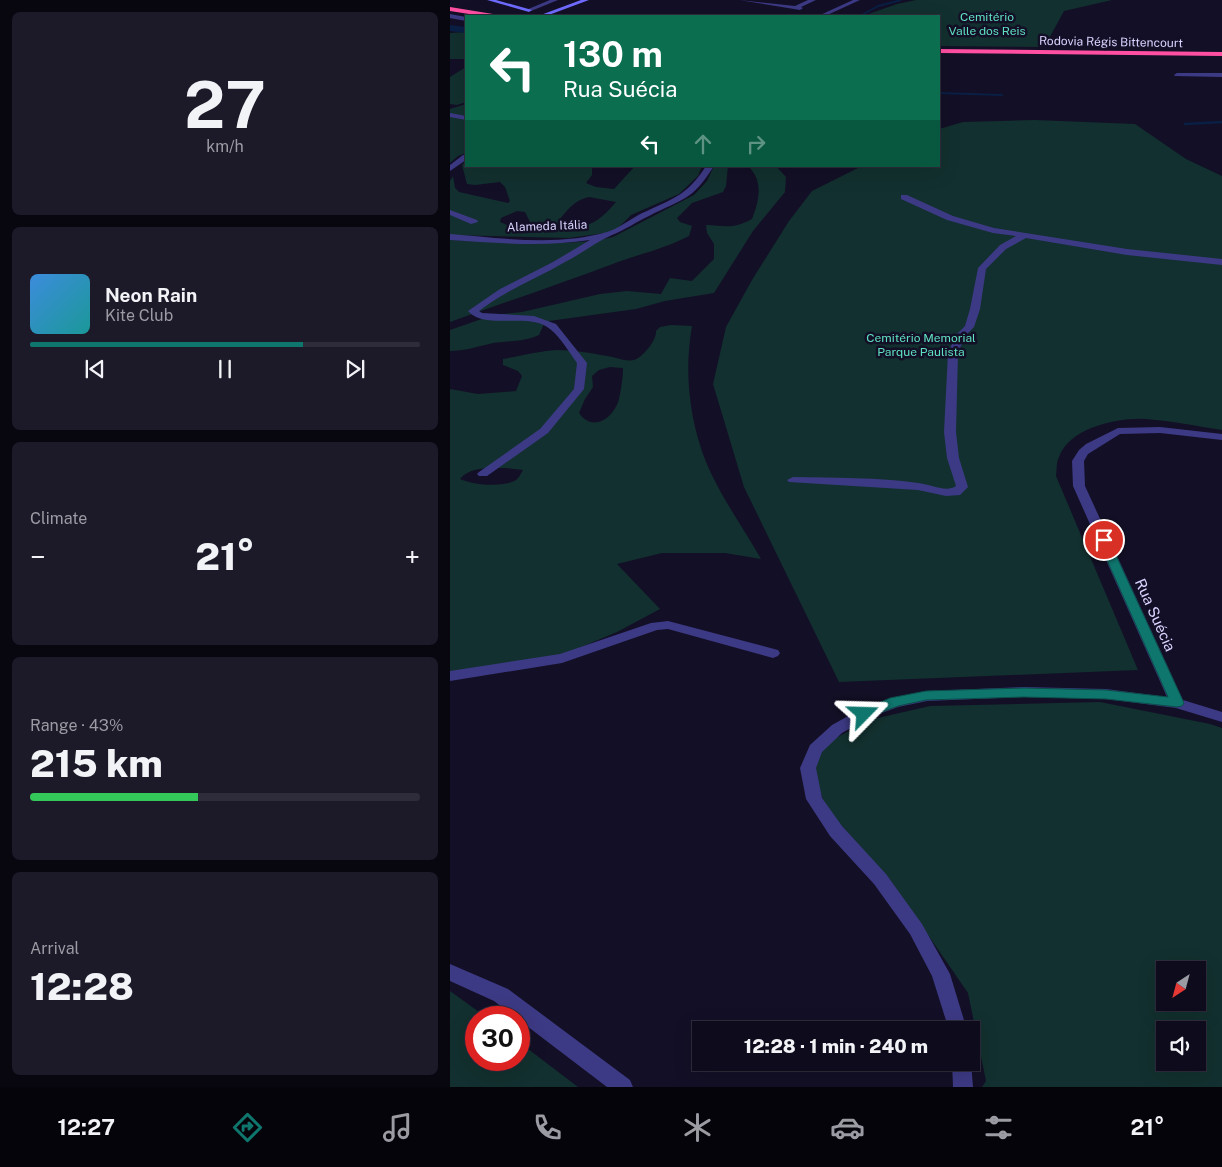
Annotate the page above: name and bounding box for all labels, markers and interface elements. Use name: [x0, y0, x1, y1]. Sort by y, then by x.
park label: Cemitério Valle dos Reis: [948, 10, 1026, 38]
text: 130 m: [563, 34, 663, 75]
street label: Rodovia Régis Bittencourt: [1039, 34, 1183, 50]
icon: left: [480, 35, 545, 100]
text: 27: [184, 66, 266, 143]
text: Rua Suécia: [563, 76, 677, 102]
icon: left: [636, 130, 664, 158]
icon: ahead: [689, 130, 717, 158]
icon: right: [742, 130, 770, 158]
text: km/h: [206, 137, 244, 156]
street label: Alameda Itália: [507, 218, 587, 234]
text: Neon Rain: [105, 284, 197, 306]
text: Kite Club: [105, 306, 173, 325]
park label: Cemitério Memorial Parque Paulista: [866, 331, 976, 359]
icon: previous: [81, 355, 109, 383]
icon: pause: [211, 355, 239, 383]
icon: next: [341, 355, 369, 383]
text: Climate: [30, 509, 87, 528]
pin: [1083, 519, 1125, 561]
icon: arrive: [1090, 526, 1118, 554]
text: 21°: [195, 534, 255, 579]
text: −: [30, 540, 46, 573]
text: +: [404, 540, 420, 573]
street label: Rua Suécia: [1132, 576, 1179, 654]
position arrow: [837, 687, 889, 739]
text: Range · 43%: [30, 716, 123, 735]
text: 215 km: [30, 741, 163, 786]
text: Arrival: [30, 939, 79, 958]
north arrow: [1156, 961, 1206, 1011]
map controls: [1156, 961, 1206, 1071]
text: 12:28: [30, 964, 134, 1009]
speed limit sign: 30: [465, 1006, 530, 1071]
button: sound: [1156, 1021, 1206, 1071]
text: 12:28 · 1 min · 240 m: [744, 1035, 928, 1057]
icon: directions: [230, 1110, 265, 1145]
icon: music: [380, 1110, 415, 1145]
icon: phone: [530, 1110, 565, 1145]
icon: climate: [680, 1110, 715, 1145]
icon: car: [830, 1110, 865, 1145]
icon: filters: [981, 1110, 1016, 1145]
text: 12:27: [58, 1114, 115, 1140]
text: 21°: [1131, 1114, 1164, 1140]

